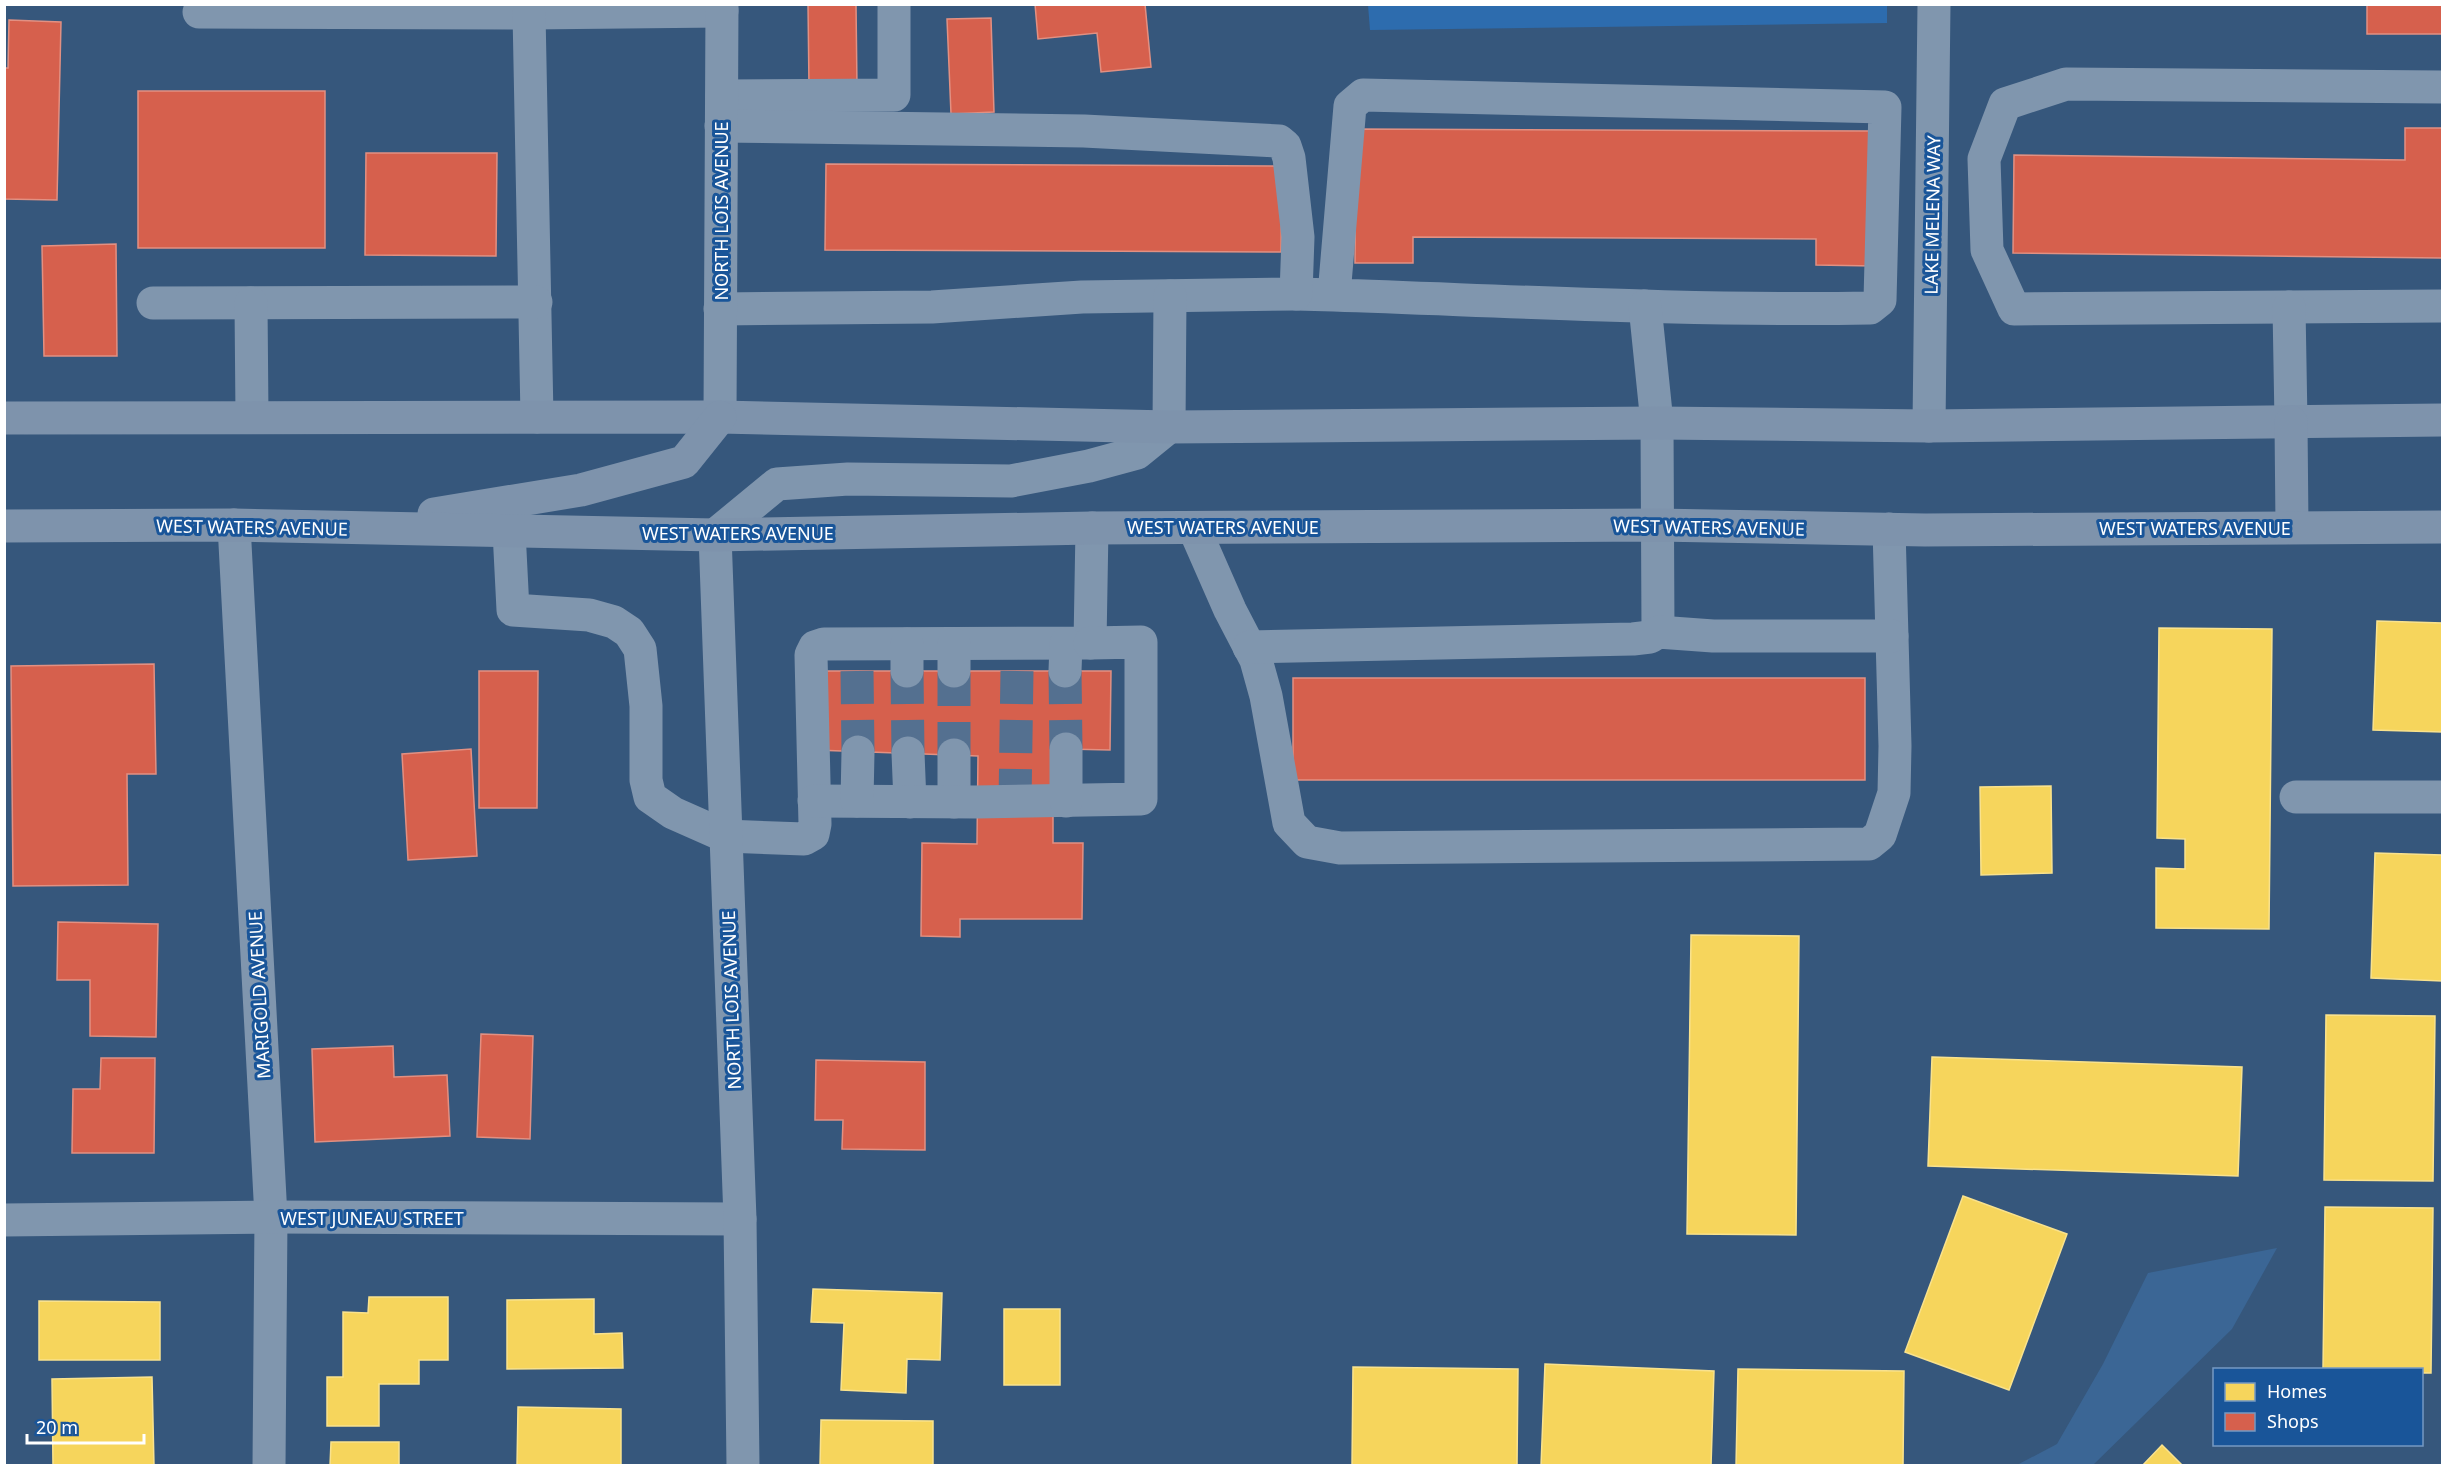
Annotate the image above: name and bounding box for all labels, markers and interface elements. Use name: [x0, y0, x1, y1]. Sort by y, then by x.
street label: NORTH LOIS AVENUE: [709, 121, 733, 301]
street label: LAKE MELENA WAY: [1919, 134, 1945, 295]
street label: WEST WATERS AVENUE: [156, 513, 348, 541]
street label: WEST WATERS AVENUE: [1613, 513, 1805, 541]
street label: WEST WATERS AVENUE: [1127, 515, 1319, 539]
street label: WEST WATERS AVENUE: [2099, 516, 2291, 540]
street label: WEST WATERS AVENUE: [642, 521, 834, 545]
street label: MARIGOLD AVENUE: [243, 910, 275, 1080]
street label: NORTH LOIS AVENUE: [716, 910, 746, 1090]
street label: WEST JUNEAU STREET: [280, 1206, 464, 1230]
legend: [2213, 1368, 2423, 1446]
text: Homes: [2267, 1379, 2327, 1403]
scale bar: [27, 1407, 144, 1445]
text: Shops: [2267, 1409, 2319, 1433]
text: 20 m: [36, 1415, 78, 1439]

